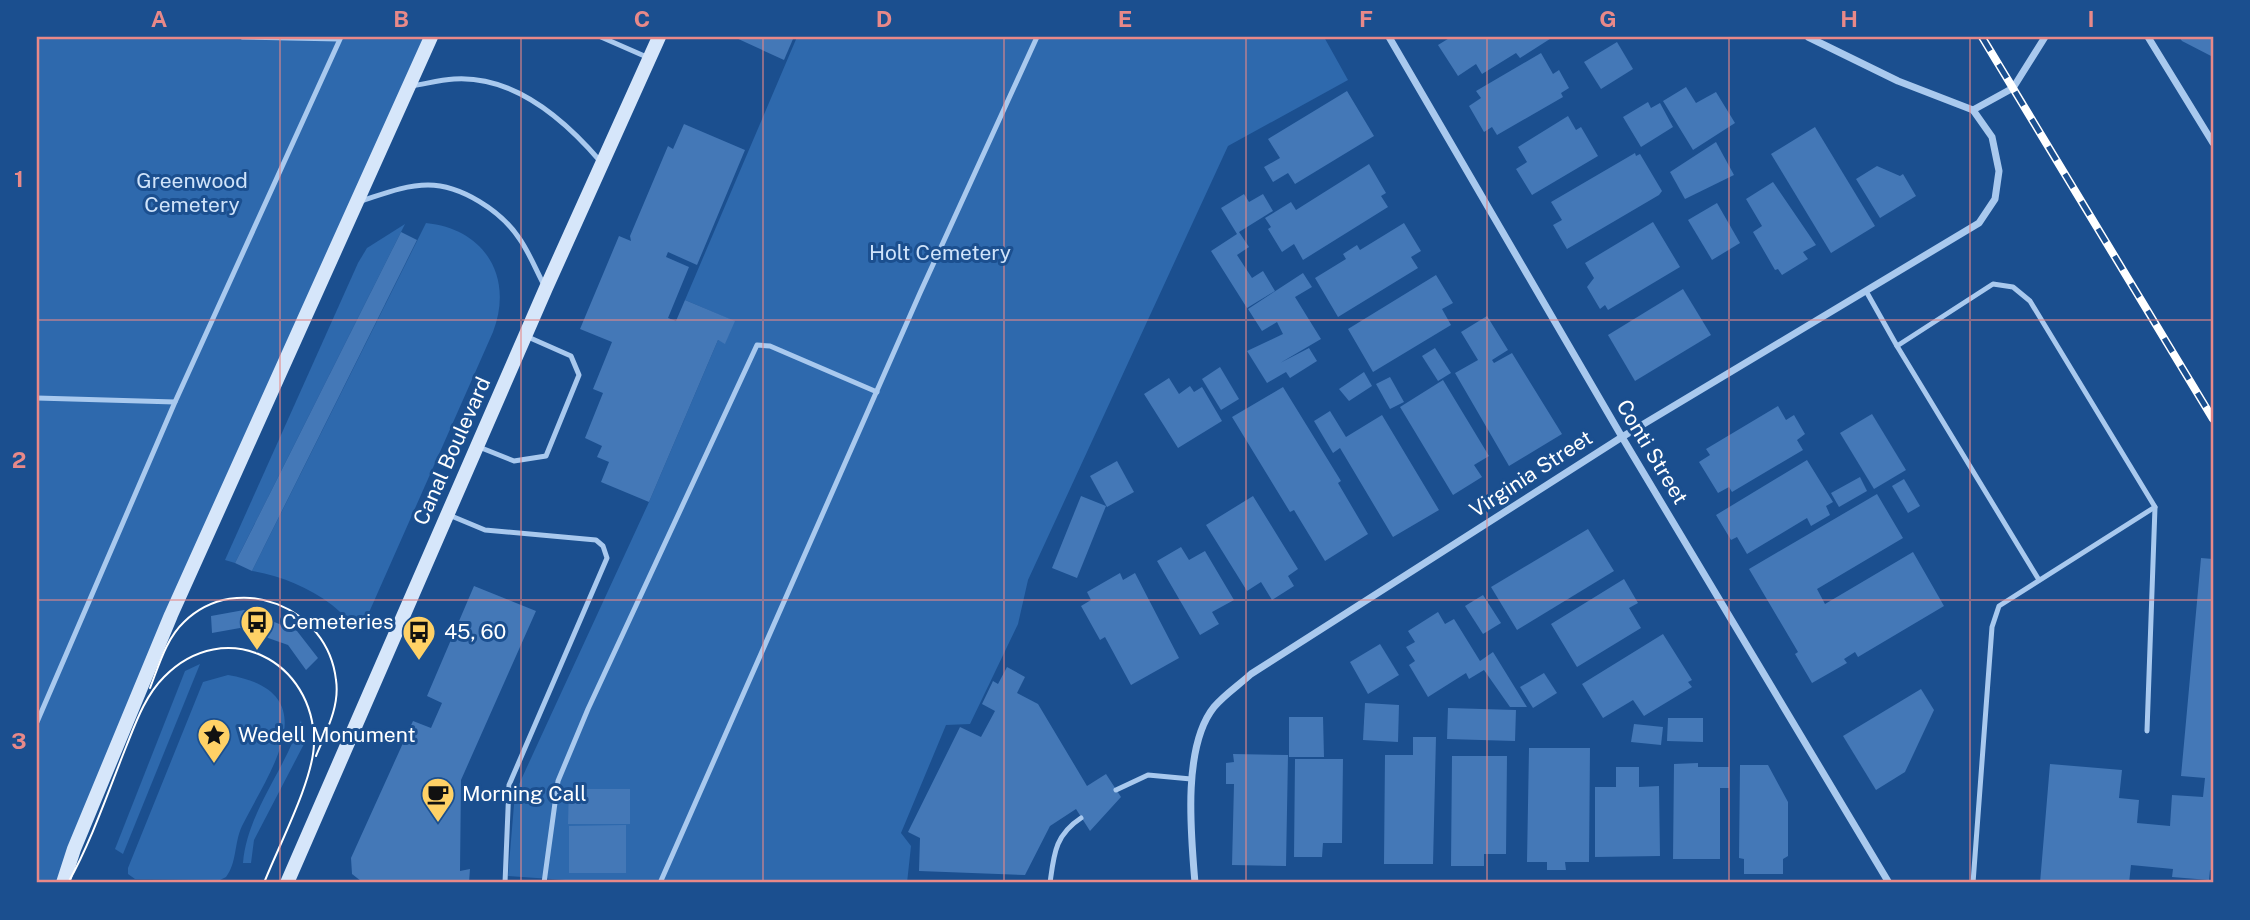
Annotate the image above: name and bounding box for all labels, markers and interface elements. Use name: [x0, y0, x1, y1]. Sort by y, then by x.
text: A: [151, 5, 168, 32]
text: B: [393, 5, 409, 32]
text: C: [634, 5, 650, 32]
text: D: [876, 5, 892, 32]
text: E: [1118, 5, 1132, 32]
text: F: [1359, 5, 1373, 32]
text: G: [1599, 5, 1617, 32]
text: H: [1840, 5, 1858, 32]
text: I: [2087, 5, 2095, 32]
text: 1: [14, 165, 24, 192]
park label: Greenwood Cemetery: [136, 168, 248, 217]
park label: Holt Cemetery: [869, 240, 1011, 265]
street label: Canal Boulevard: [408, 373, 495, 529]
street label: Conti Street: [1611, 395, 1693, 509]
street label: Virginia Street: [1465, 425, 1597, 522]
text: 2: [12, 446, 26, 473]
bus stop icon: Cemeteries: [238, 603, 276, 652]
place label: Cemeteries: [282, 609, 394, 634]
bus stop icon: 45, 60: [400, 613, 438, 662]
place label: 45, 60: [444, 619, 506, 644]
place icon: Wedell Monument: [195, 716, 233, 765]
place label: Wedell Monument: [238, 722, 416, 747]
text: 3: [11, 727, 27, 754]
cafe icon: Morning Call: [419, 775, 457, 824]
place label: Morning Call: [462, 781, 587, 806]

